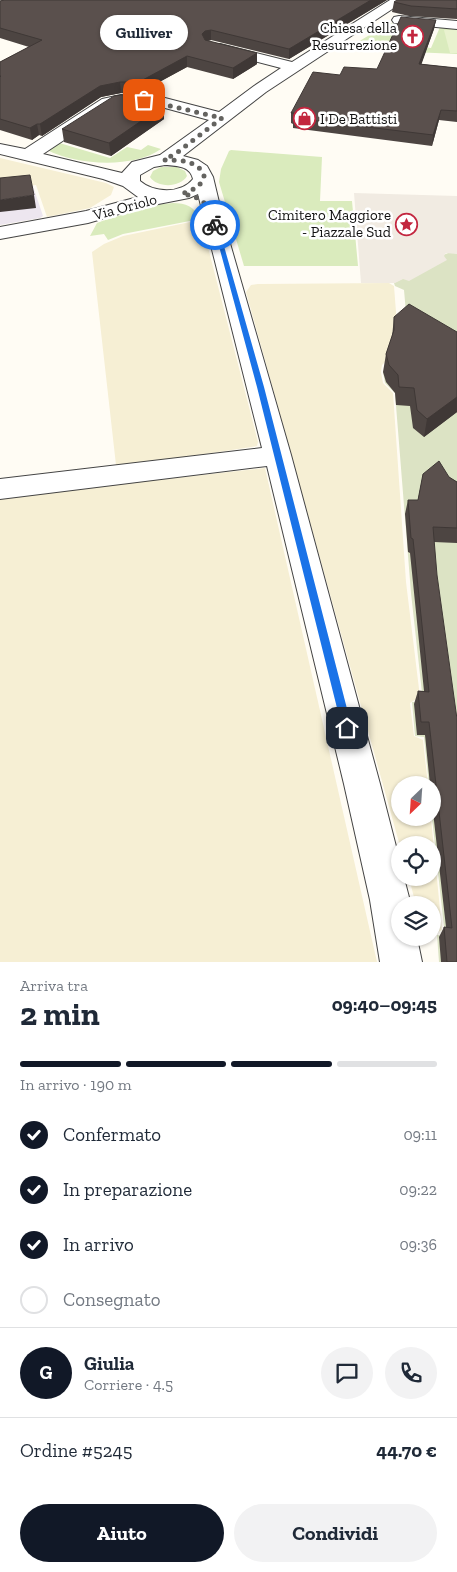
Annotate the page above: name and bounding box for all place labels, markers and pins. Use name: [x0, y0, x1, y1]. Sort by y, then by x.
callout: Gulliver: [100, 15, 188, 50]
place label: Chiesa della Resurrezione: [312, 19, 397, 54]
church icon: Chiesa della Resurrezione: [401, 25, 425, 49]
pin: [123, 79, 165, 121]
shop icon: I De Battisti: [292, 107, 316, 131]
place label: I De Battisti: [320, 110, 397, 128]
place label: Cimitero Maggiore - Piazzale Sud: [268, 206, 392, 241]
place icon: Cimitero Maggiore - Piazzale Sud: [395, 212, 419, 236]
pin: [326, 707, 368, 749]

